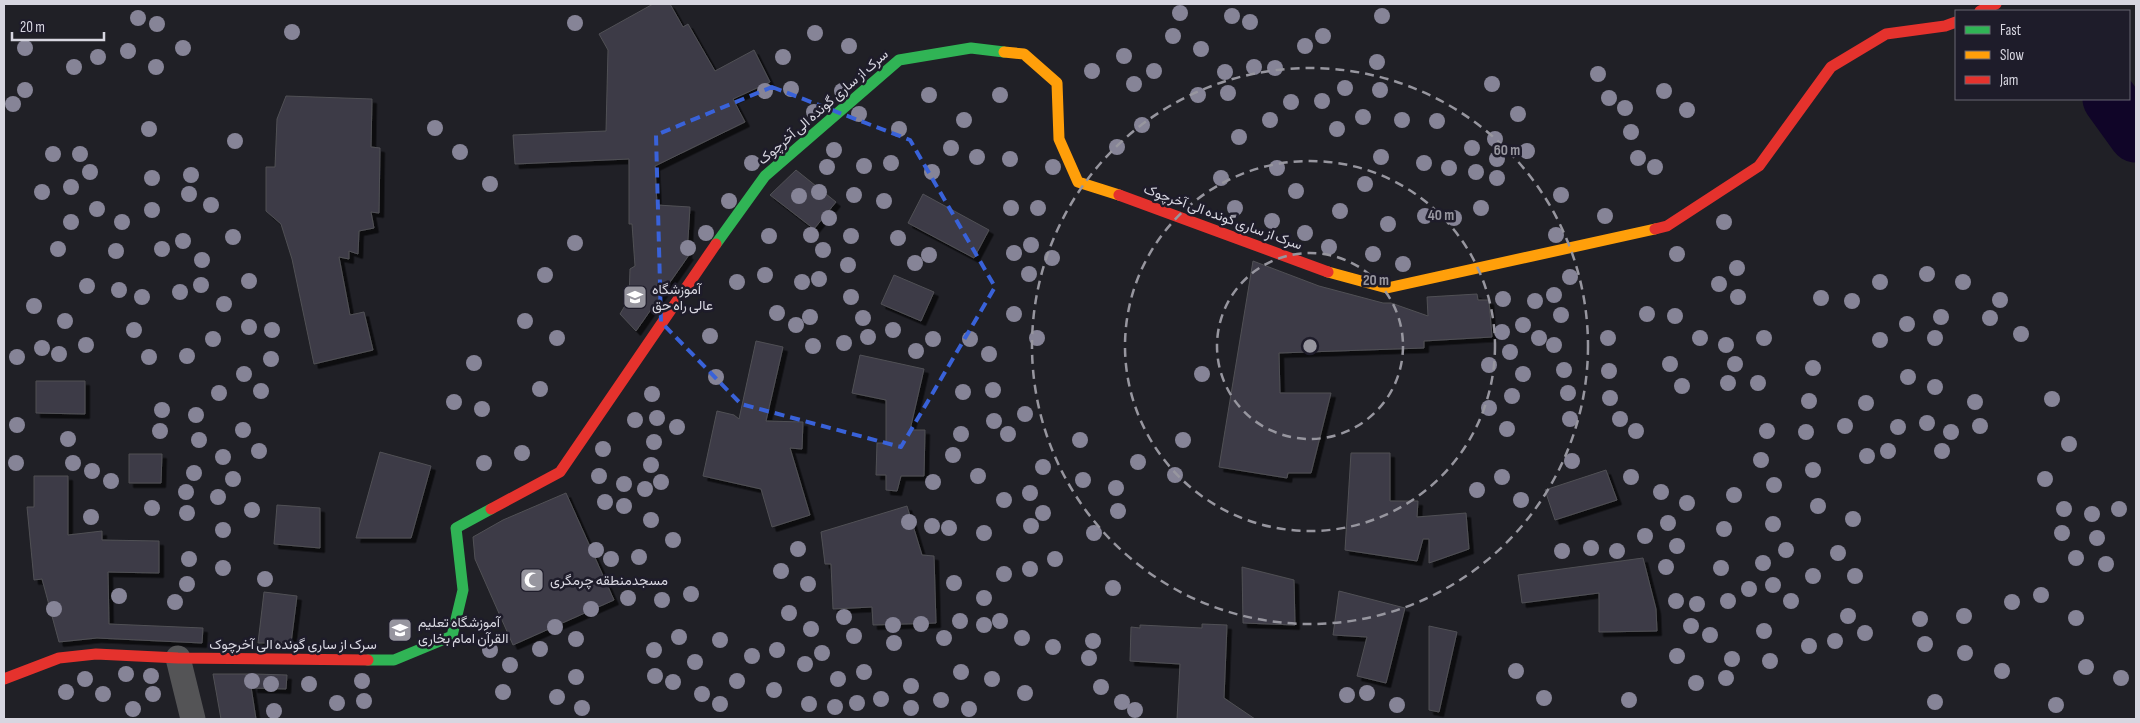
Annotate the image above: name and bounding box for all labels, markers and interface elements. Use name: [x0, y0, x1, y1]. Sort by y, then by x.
scale bar: [12, 10, 105, 42]
legend: [1955, 10, 2130, 100]
text: 20 m: [20, 18, 45, 37]
text: Fast: [2000, 21, 2022, 40]
street label: سرک از ساری گونده الی آخرچوک: [754, 46, 892, 169]
text: Slow: [2000, 46, 2024, 65]
text: Jam: [1999, 71, 2018, 90]
text: 60 m: [1494, 141, 1520, 160]
street label: سرک از ساری گونده الی آخرچوک: [1141, 180, 1305, 255]
text: 40 m: [1428, 206, 1454, 225]
text: 20 m: [1363, 271, 1389, 290]
place label: آموزشگاه عالی راه حق: [652, 281, 713, 314]
school or university icon: آموزشگاه عالی راه حق: [622, 284, 648, 310]
centre of rings: [1301, 337, 1319, 355]
mosque icon: مسجدمنطقه چرمگری: [519, 567, 545, 593]
place label: مسجدمنطقه چرمگری: [550, 572, 668, 590]
place label: آموزشگاه تعلیم القرآن امام بخاری: [418, 614, 509, 647]
school or university icon: آموزشگاه تعلیم القرآن امام بخاری: [387, 617, 413, 643]
street label: سرک از ساری گونده الی آخرچوک: [209, 636, 377, 654]

